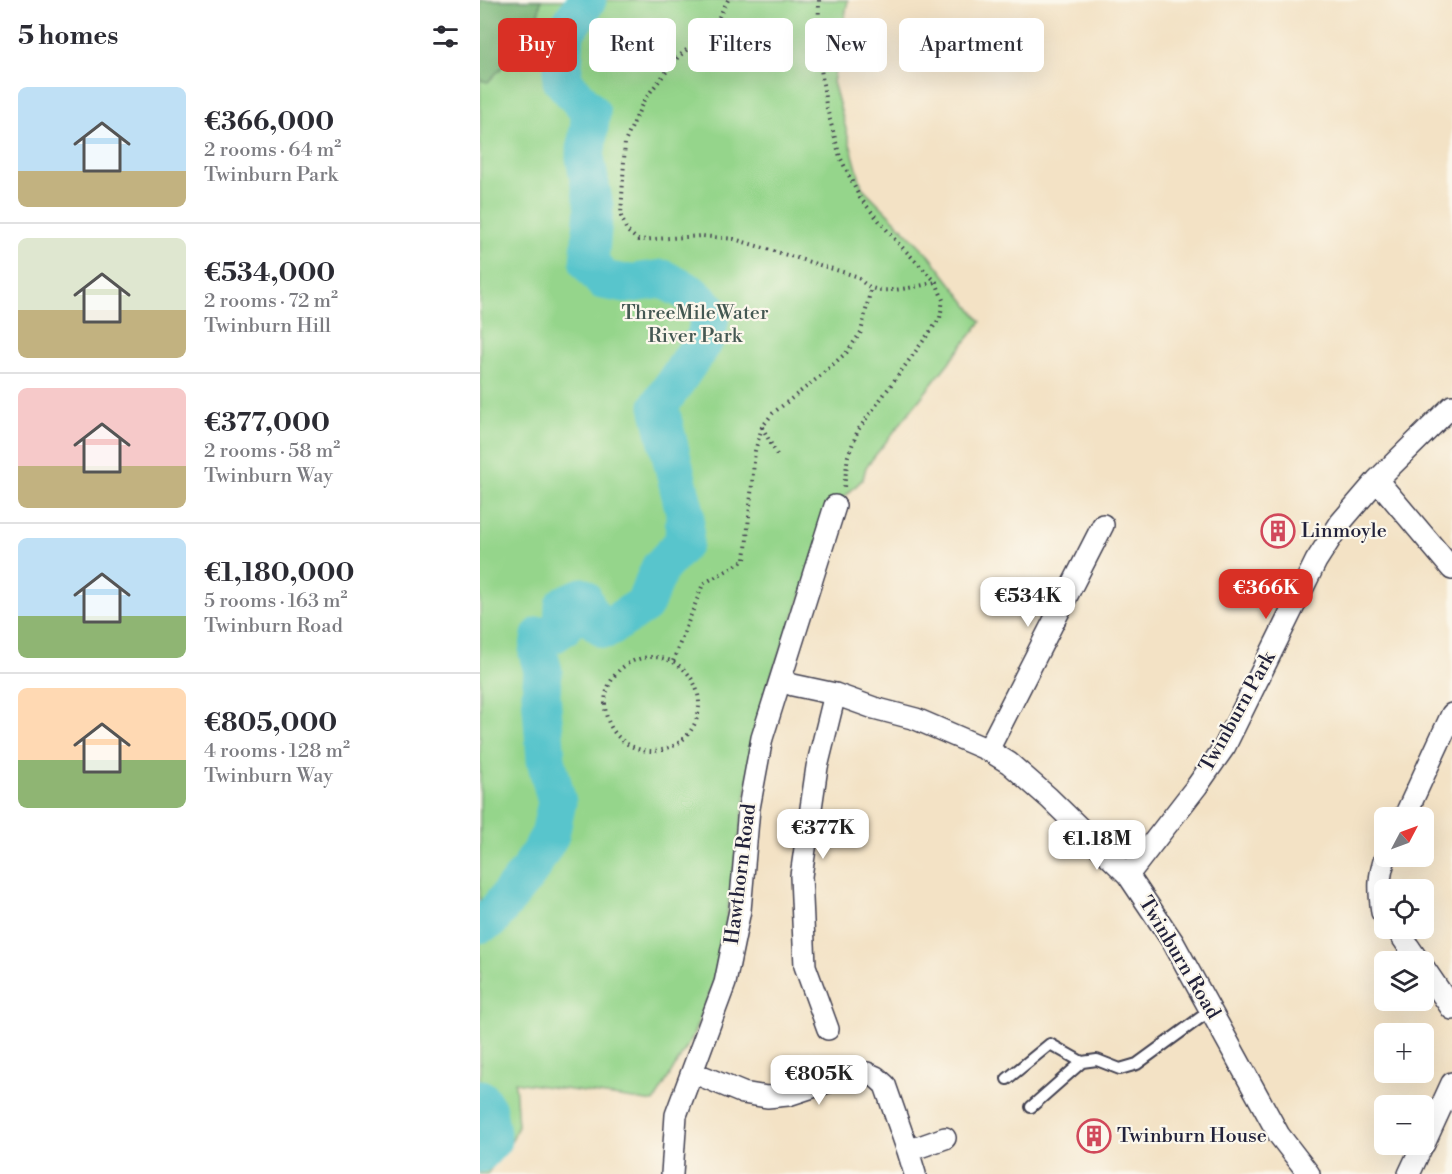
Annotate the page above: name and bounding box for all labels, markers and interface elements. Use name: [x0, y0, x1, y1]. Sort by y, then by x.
chip: Buy: [498, 18, 577, 72]
chip: Rent: [589, 18, 676, 72]
chip: Filters: [688, 18, 793, 72]
chip: New: [805, 18, 887, 72]
chip: Apartment: [899, 18, 1044, 72]
text: 5 homes: [18, 20, 118, 52]
icon: filters: [429, 20, 462, 53]
text: €366,000: [204, 106, 334, 138]
icon: home: [66, 111, 138, 183]
text: 2 rooms · 64 m²: [204, 138, 341, 163]
text: Twinburn Park: [204, 163, 338, 188]
text: €534,000: [204, 257, 335, 289]
icon: home: [66, 262, 138, 334]
text: 2 rooms · 72 m²: [204, 289, 338, 314]
park label: ThreeMileWater River Park: [621, 301, 769, 349]
text: Twinburn Hill: [204, 314, 331, 339]
text: €377,000: [204, 407, 330, 439]
icon: home: [66, 412, 138, 484]
text: 2 rooms · 58 m²: [204, 439, 340, 464]
text: Twinburn Way: [204, 464, 333, 489]
building icon: Linmoyle: [1260, 513, 1296, 549]
place label: Linmoyle: [1301, 519, 1387, 544]
text: €1,180,000: [204, 557, 354, 589]
icon: home: [66, 562, 138, 634]
pin: €366K: [1224, 569, 1308, 620]
text: €366K: [1233, 576, 1299, 601]
pin: €534K: [986, 577, 1070, 628]
text: €534K: [994, 584, 1062, 609]
text: 5 rooms · 163 m²: [204, 589, 348, 614]
text: Twinburn Road: [204, 614, 343, 639]
street label: Twinburn Park: [1195, 646, 1282, 777]
text: €805,000: [204, 707, 337, 739]
icon: home: [66, 712, 138, 784]
text: 4 rooms · 128 m²: [204, 739, 350, 764]
text: Twinburn Way: [204, 764, 333, 789]
street label: Hawthorn Road: [720, 802, 762, 946]
north arrow: [1374, 807, 1434, 867]
map controls: [1374, 807, 1434, 1155]
pin: €377K: [781, 809, 865, 860]
text: €377K: [791, 816, 855, 841]
pin: €1.18M: [1048, 820, 1146, 871]
text: €1.18M: [1063, 827, 1131, 852]
button: locate: [1374, 879, 1434, 939]
street label: Twinburn Road: [1133, 892, 1226, 1024]
button: layers: [1374, 951, 1434, 1011]
button: +: [1374, 1023, 1434, 1083]
pin: €805K: [777, 1055, 861, 1106]
text: €805K: [785, 1062, 853, 1087]
button: −: [1374, 1095, 1434, 1155]
building icon: Twinburn House: [1076, 1118, 1112, 1154]
place label: Twinburn House: [1117, 1124, 1267, 1149]

